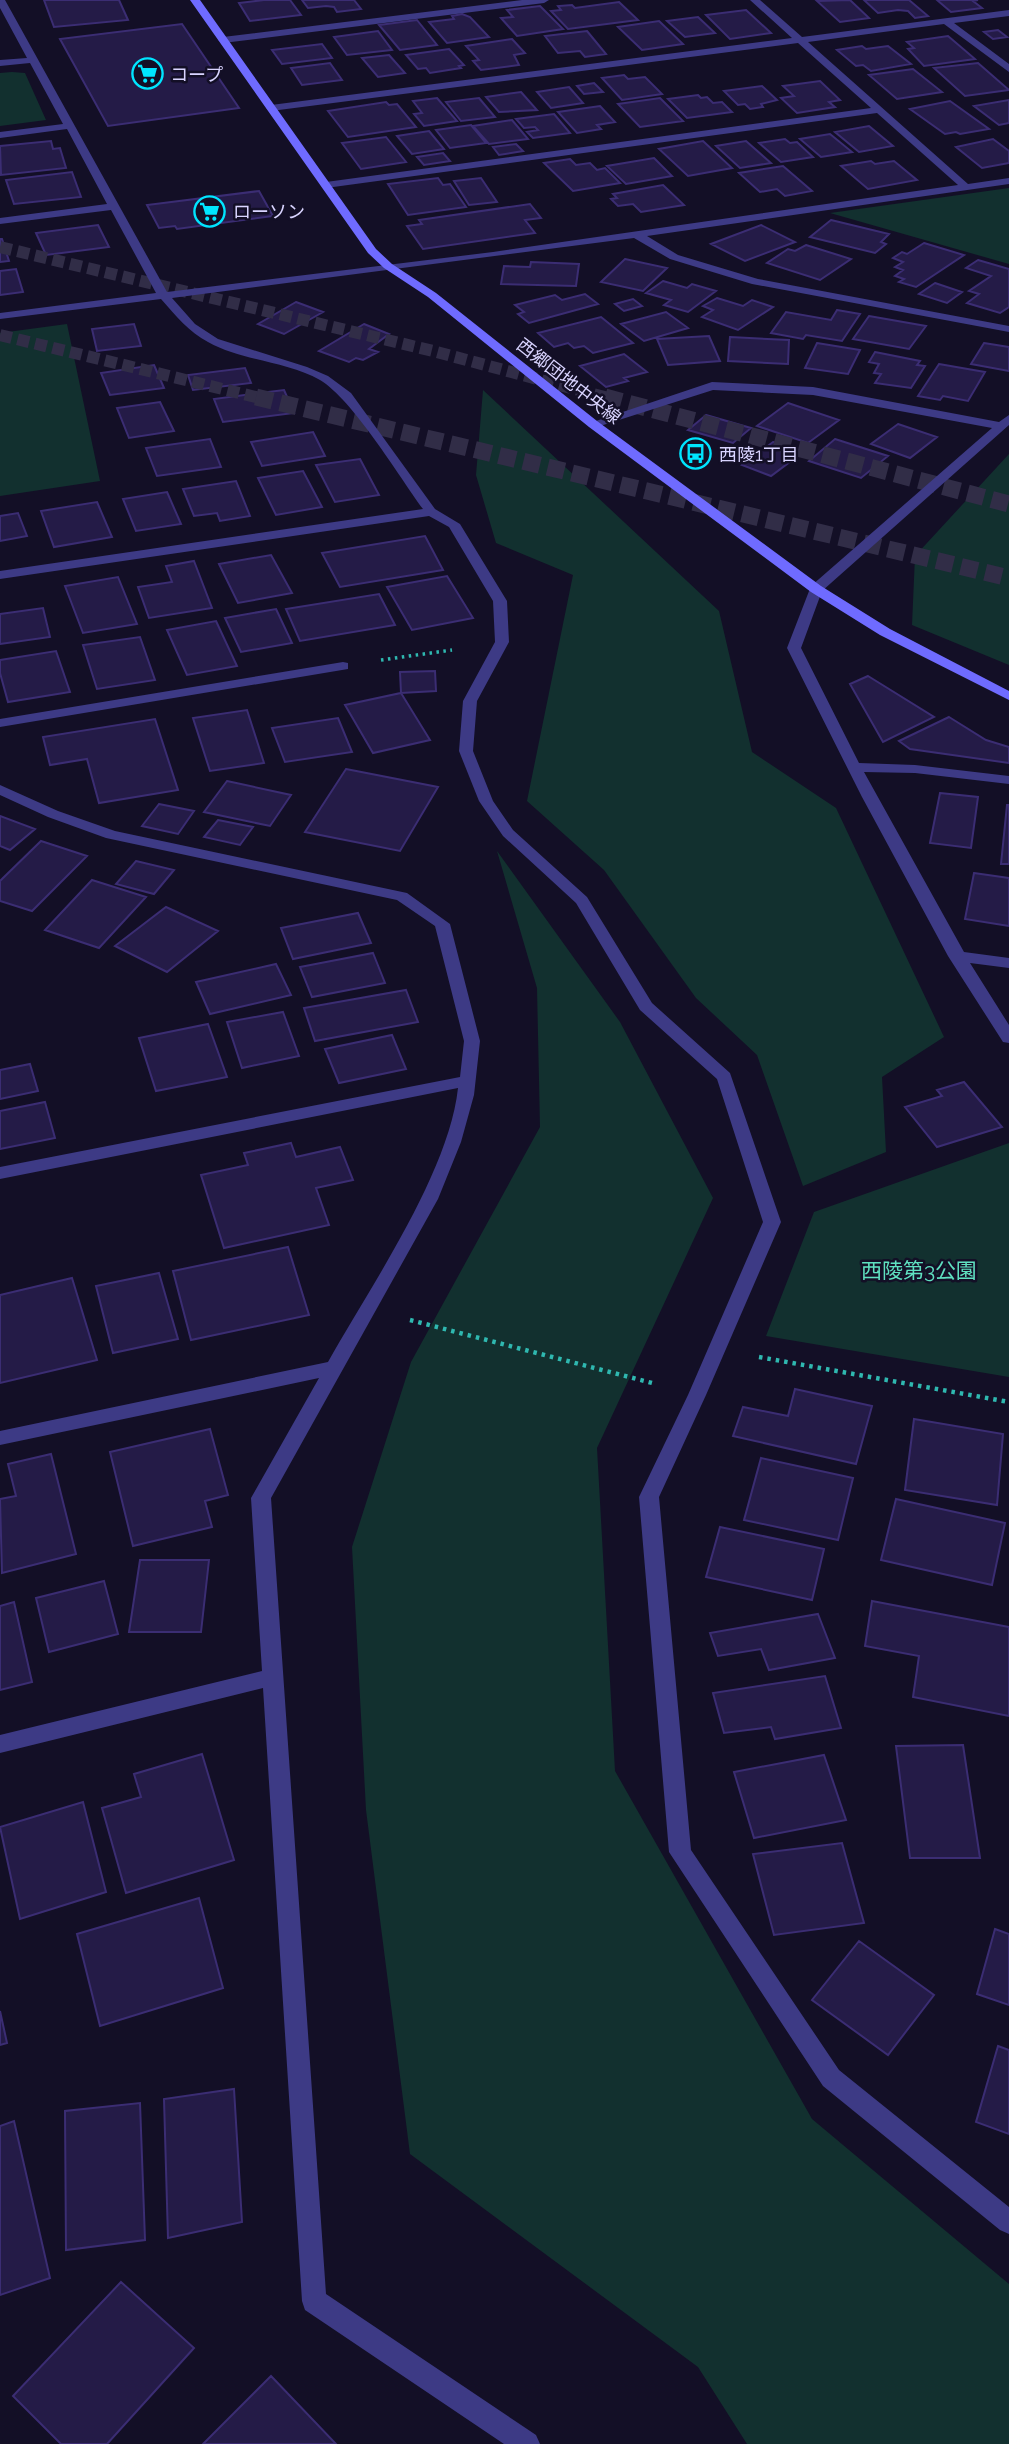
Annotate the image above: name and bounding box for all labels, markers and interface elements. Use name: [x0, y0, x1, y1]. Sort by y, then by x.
supermarket icon: コープ: [130, 57, 164, 91]
place label: コープ: [170, 64, 223, 85]
supermarket icon: ローソン: [193, 194, 227, 228]
place label: ローソン: [233, 201, 305, 222]
street label: 西郷団地中央線: [513, 334, 625, 428]
bus stop icon: 西陵1丁目: [679, 437, 713, 471]
place label: 西陵1丁目: [719, 444, 799, 465]
park label: 西陵第3公園: [861, 1258, 977, 1283]

